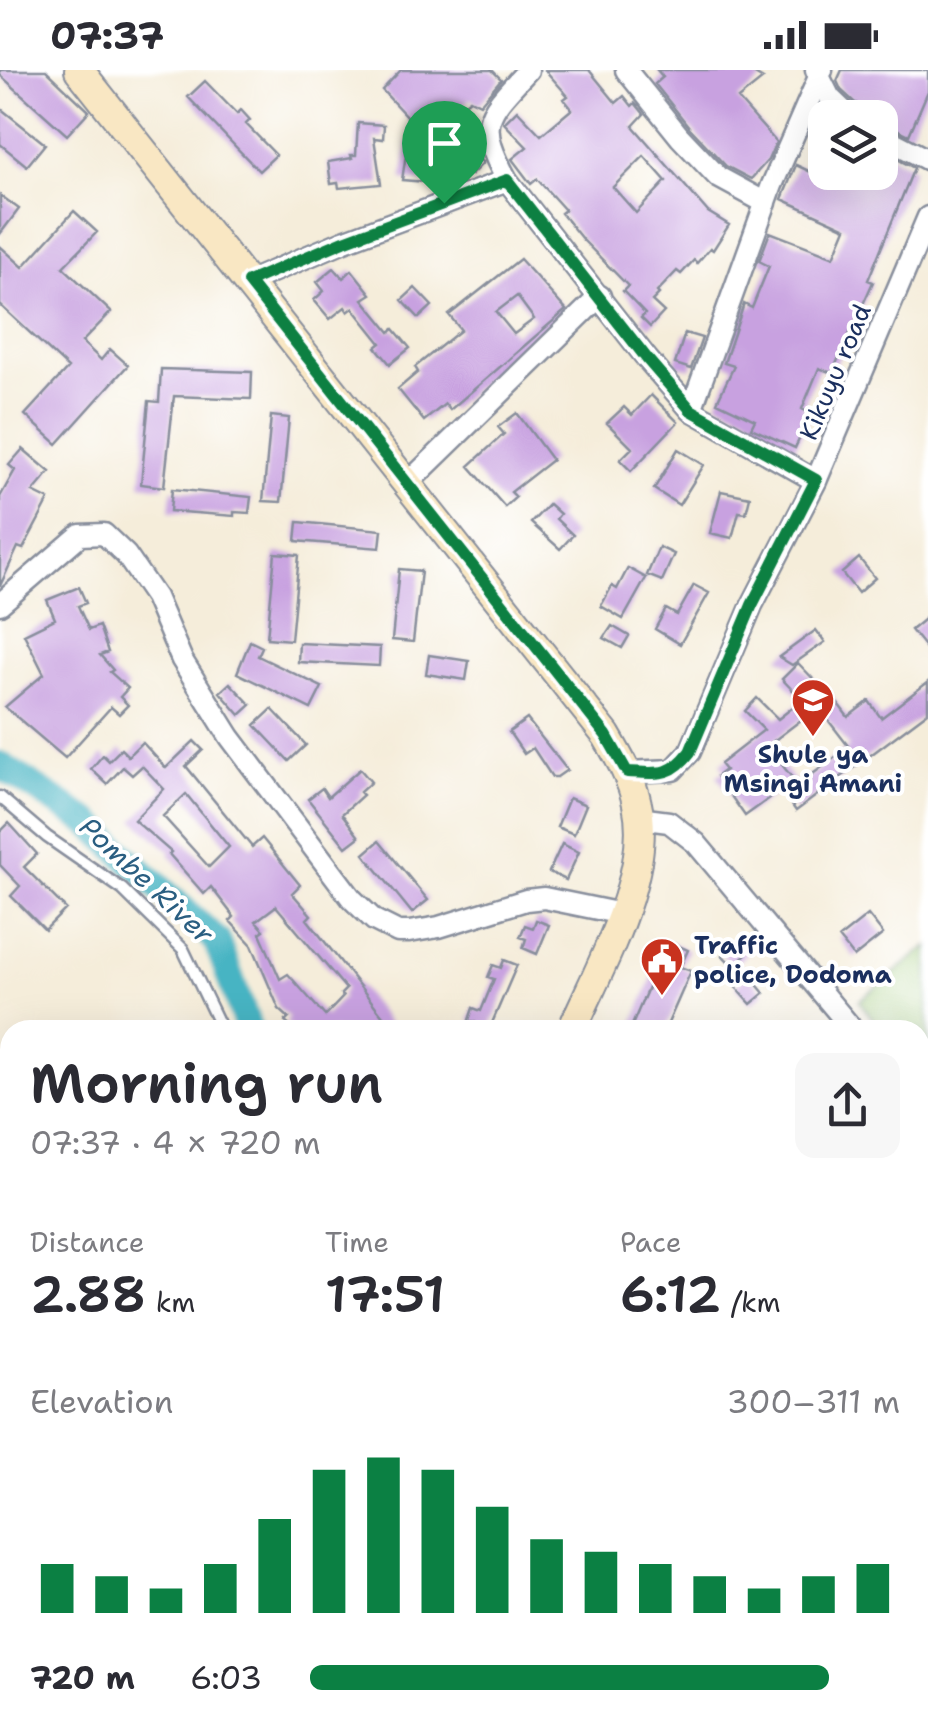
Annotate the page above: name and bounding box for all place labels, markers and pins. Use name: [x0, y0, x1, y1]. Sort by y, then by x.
pin: [402, 101, 487, 204]
school or university icon: Shule ya Msingi Amani: [790, 677, 836, 738]
place label: Shule ya Msingi Amani: [724, 737, 902, 800]
place label: Traffic police, Dodoma: [694, 928, 892, 991]
public building icon: Traffic police, Dodoma: [639, 936, 685, 997]

